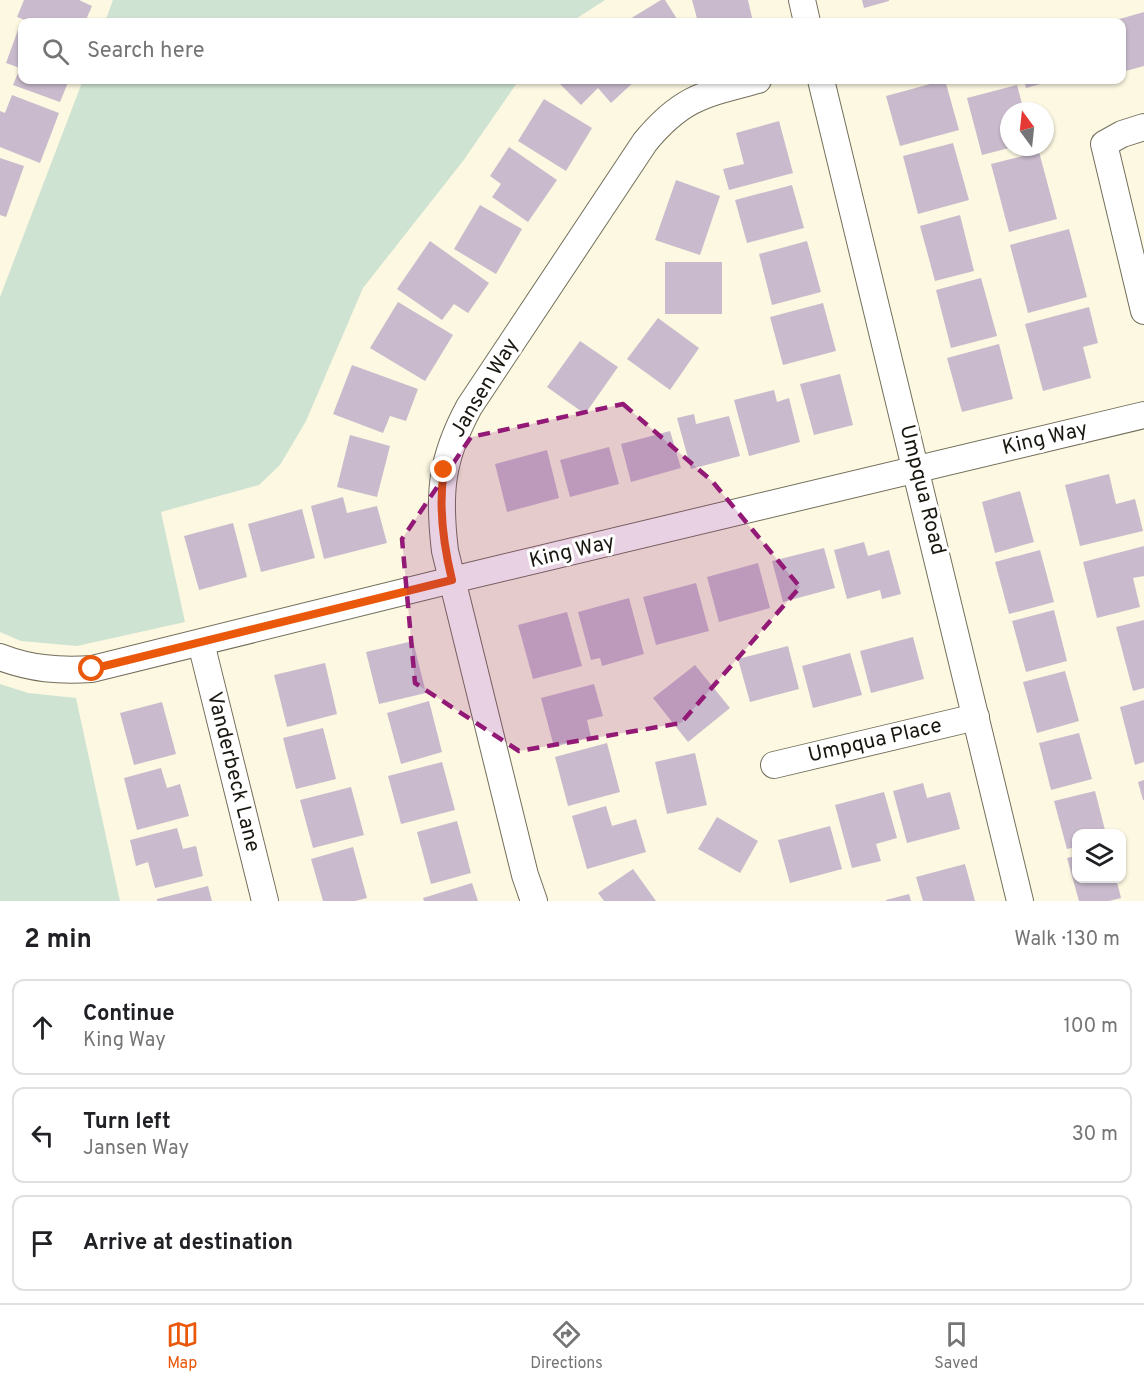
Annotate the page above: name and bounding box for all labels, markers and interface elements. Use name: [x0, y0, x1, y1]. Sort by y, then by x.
search box: [18, 18, 1126, 84]
icon: search: [39, 35, 72, 68]
text: Search here: [87, 38, 205, 65]
north arrow: [1000, 102, 1054, 156]
street label: Jansen Way: [445, 333, 525, 443]
street label: King Way: [1000, 416, 1090, 462]
street label: Umpqua Road: [893, 422, 951, 558]
route end: [430, 456, 456, 482]
street label: King Way: [527, 529, 617, 575]
route start: [78, 655, 104, 681]
street label: Vanderbeck Lane: [200, 689, 266, 855]
street label: Umpqua Place: [805, 712, 945, 770]
map controls: [1072, 829, 1126, 883]
button: layers: [1072, 829, 1126, 883]
text: 2 min: [24, 924, 92, 957]
text: Walk · 130 m: [1014, 927, 1120, 953]
text: Continue: [83, 1001, 174, 1028]
icon: ahead: [26, 1011, 59, 1044]
text: 100 m: [1063, 1014, 1118, 1040]
text: King Way: [83, 1028, 166, 1054]
text: Turn left: [83, 1109, 171, 1136]
icon: left: [26, 1119, 59, 1152]
text: 30 m: [1072, 1122, 1118, 1148]
text: Jansen Way: [83, 1136, 189, 1162]
icon: arrive: [26, 1227, 59, 1260]
text: Arrive at destination: [83, 1230, 293, 1257]
tab: Map: [166, 1318, 199, 1374]
tab: Directions: [530, 1318, 603, 1374]
tab: Saved: [934, 1318, 978, 1374]

